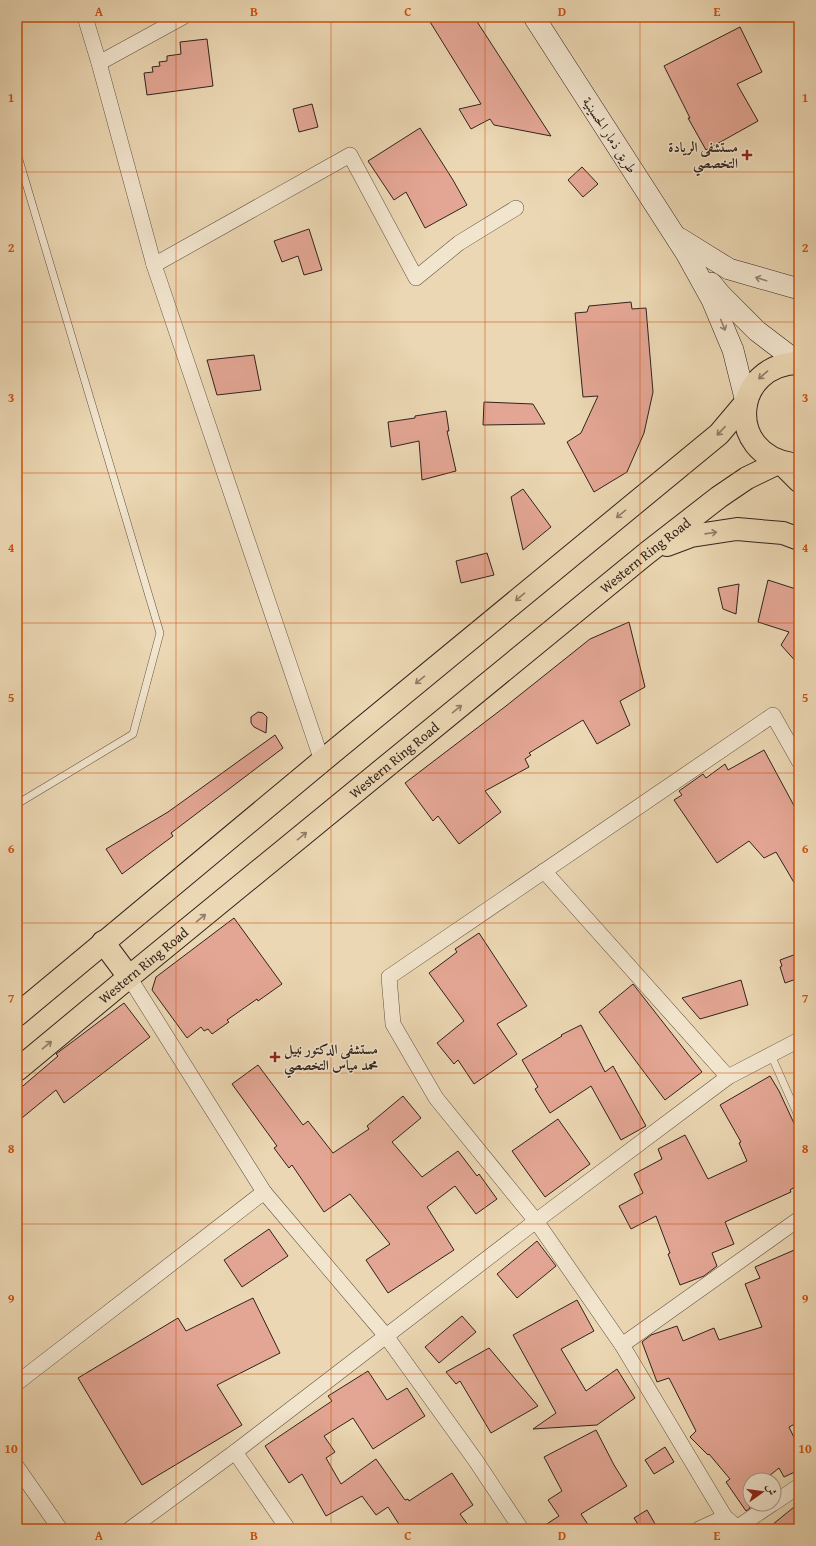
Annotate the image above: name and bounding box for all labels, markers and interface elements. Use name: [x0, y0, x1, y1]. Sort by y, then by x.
text: A: [95, 2, 104, 21]
text: B: [250, 2, 258, 21]
text: C: [404, 2, 412, 21]
text: D: [558, 2, 566, 21]
text: E: [714, 2, 721, 21]
text: 1: [8, 88, 14, 107]
text: 1: [802, 88, 808, 107]
street label: طريق ذمار الحسينية: [578, 93, 642, 177]
place label: مستشفى الريادة التخصصي: [668, 137, 738, 177]
marker: مستشفى الريادة التخصصي: [741, 149, 753, 161]
text: 2: [8, 238, 15, 257]
text: 2: [802, 238, 809, 257]
one-way arrow: [755, 275, 768, 282]
one-way arrow: [719, 319, 727, 331]
one-way arrow: [758, 371, 769, 380]
text: 3: [8, 388, 14, 407]
text: 3: [802, 388, 808, 407]
one-way arrow: [716, 426, 726, 436]
one-way arrow: [615, 510, 626, 518]
street label: Western Ring Road: [595, 513, 695, 598]
one-way arrow: [704, 529, 717, 537]
text: 4: [8, 538, 15, 557]
text: 4: [802, 538, 809, 557]
one-way arrow: [515, 592, 526, 601]
one-way arrow: [415, 675, 426, 684]
text: 5: [8, 688, 15, 707]
text: 5: [802, 688, 809, 707]
one-way arrow: [451, 705, 462, 714]
street label: Western Ring Road: [345, 717, 444, 803]
one-way arrow: [296, 831, 307, 840]
text: 6: [8, 839, 15, 858]
text: 6: [802, 839, 809, 858]
one-way arrow: [196, 914, 206, 923]
street label: Western Ring Road: [94, 922, 193, 1008]
text: 7: [8, 989, 15, 1008]
text: 7: [802, 989, 809, 1008]
place label: مستشفى الدكتور نبيل محمد مياس التخصصي: [284, 1039, 378, 1079]
one-way arrow: [42, 1041, 52, 1050]
marker: مستشفى الدكتور نبيل محمد مياس التخصصي: [269, 1051, 281, 1063]
text: 8: [8, 1139, 15, 1158]
text: 8: [802, 1139, 809, 1158]
text: 9: [8, 1289, 15, 1308]
text: 9: [802, 1289, 809, 1308]
text: 10: [4, 1439, 18, 1458]
text: 10: [798, 1439, 812, 1458]
north arrow: [742, 1472, 782, 1512]
text: ش: [763, 1482, 781, 1497]
text: A: [95, 1526, 104, 1545]
text: B: [250, 1526, 258, 1545]
text: C: [404, 1526, 412, 1545]
text: D: [558, 1526, 566, 1545]
text: E: [714, 1526, 721, 1545]

